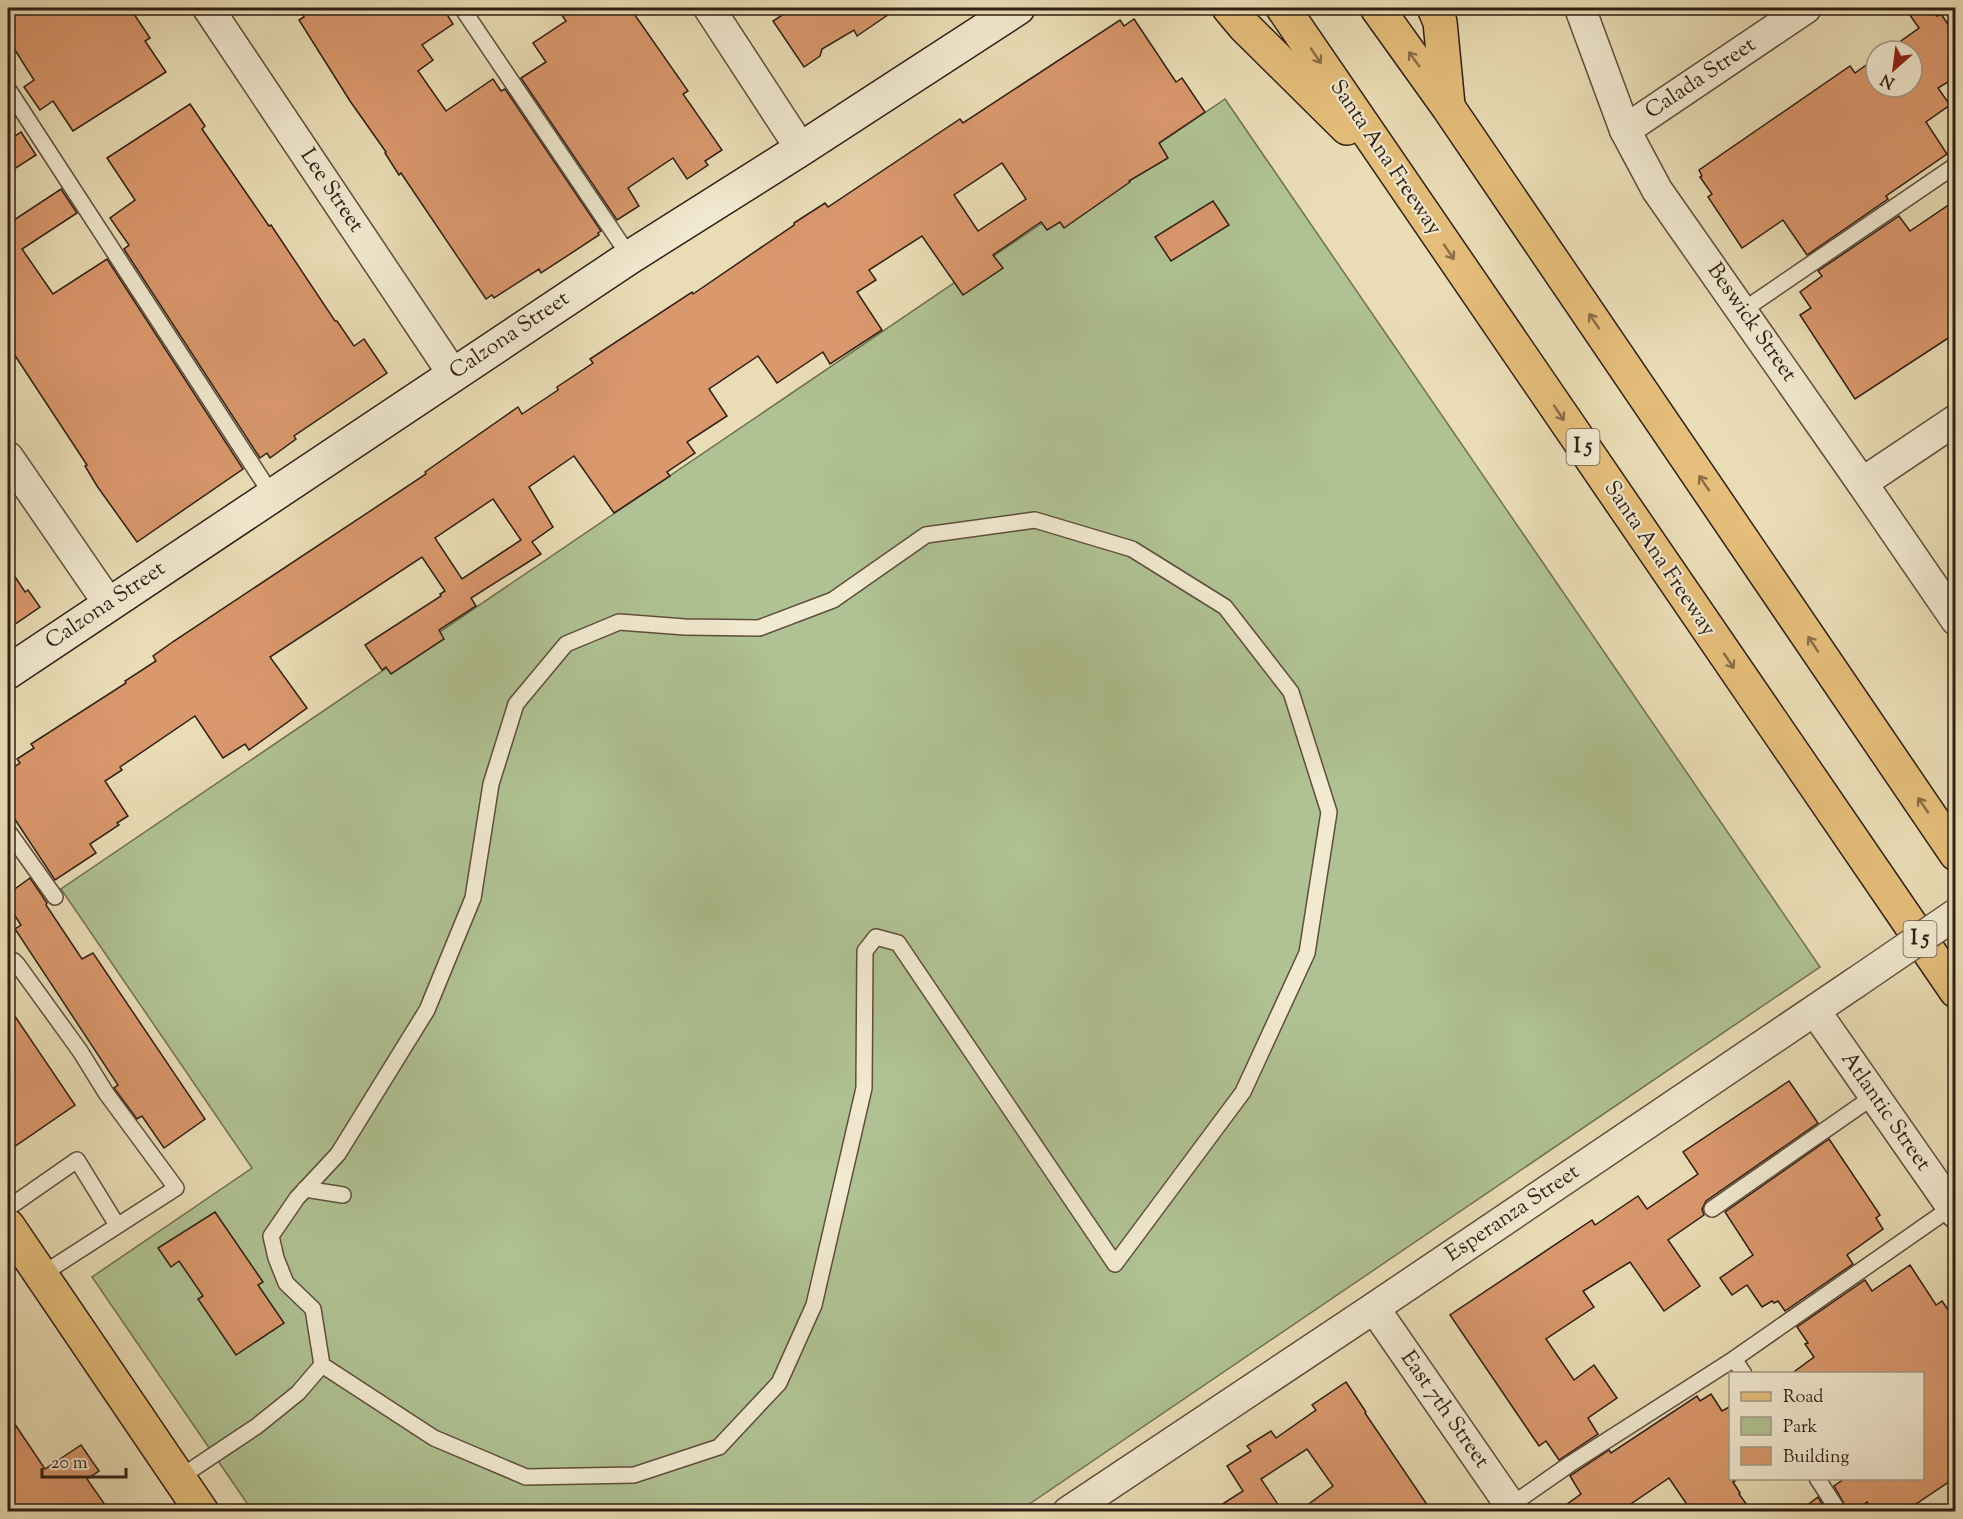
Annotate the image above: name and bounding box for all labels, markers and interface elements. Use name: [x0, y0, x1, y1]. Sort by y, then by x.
street label: Calada Street: [1639, 30, 1763, 128]
north arrow: [1864, 39, 1924, 99]
one-way arrow: [1310, 47, 1322, 64]
one-way arrow: [1408, 52, 1420, 68]
text: N: [1877, 67, 1899, 93]
street label: Santa Ana Freeway: [1321, 74, 1449, 242]
street label: Lee Street: [291, 143, 371, 240]
one-way arrow: [1443, 243, 1455, 259]
street label: Beswick Street: [1698, 257, 1804, 389]
street label: Calzona Street: [444, 284, 577, 388]
one-way arrow: [1588, 314, 1600, 330]
one-way arrow: [1553, 404, 1565, 421]
road number: I 5: [1566, 429, 1600, 465]
one-way arrow: [1697, 474, 1710, 491]
street label: Santa Ana Freeway: [1595, 475, 1723, 643]
street label: Calzona Street: [40, 554, 173, 658]
one-way arrow: [1807, 636, 1819, 653]
one-way arrow: [1722, 652, 1735, 669]
one-way arrow: [1917, 798, 1929, 814]
road number: I 5: [1904, 921, 1936, 957]
street label: Atlantic Street: [1832, 1046, 1938, 1179]
street label: Esperanza Street: [1439, 1157, 1587, 1271]
street label: East 7th Street: [1392, 1345, 1497, 1476]
legend: [1729, 1372, 1924, 1480]
text: Road: [1783, 1385, 1823, 1411]
text: Park: [1783, 1415, 1818, 1441]
scale bar: [42, 1441, 126, 1479]
text: Building: [1783, 1445, 1849, 1471]
text: 20 m: [51, 1451, 88, 1477]

